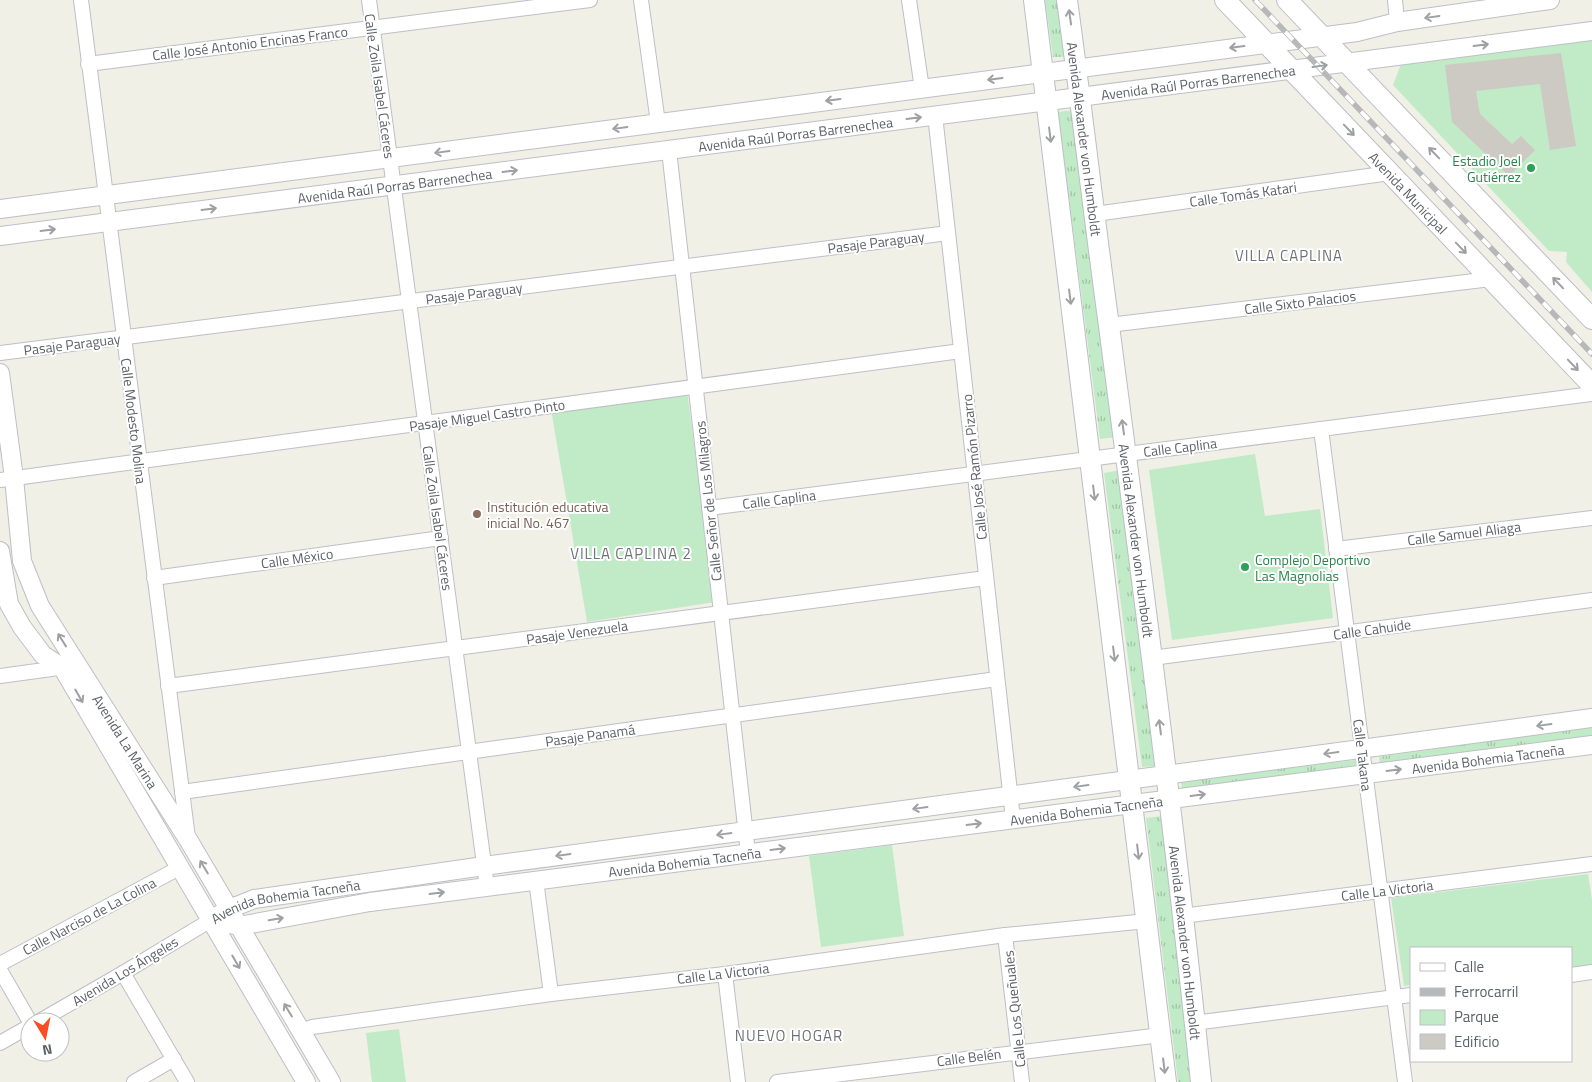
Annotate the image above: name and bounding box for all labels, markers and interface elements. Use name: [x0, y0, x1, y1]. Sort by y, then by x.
one-way arrow: [1064, 9, 1074, 25]
street label: Calle Zoila Isabel Cáceres: [359, 12, 401, 160]
one-way arrow: [1424, 13, 1440, 23]
street label: Calle José Antonio Encinas Franco: [151, 21, 349, 65]
one-way arrow: [1473, 40, 1489, 50]
street label: Avenida Alexander von Humboldt: [1062, 41, 1108, 237]
one-way arrow: [1229, 42, 1245, 52]
street label: Avenida Raúl Porras Barrenechea: [1100, 59, 1297, 105]
one-way arrow: [1311, 61, 1327, 71]
one-way arrow: [987, 74, 1003, 84]
one-way arrow: [826, 95, 842, 105]
street label: Avenida Raúl Porras Barrenechea: [697, 111, 894, 157]
one-way arrow: [905, 113, 921, 123]
one-way arrow: [613, 123, 629, 133]
one-way arrow: [1343, 124, 1355, 136]
one-way arrow: [1045, 127, 1055, 143]
one-way arrow: [434, 147, 450, 157]
street label: Avenida Municipal: [1364, 147, 1453, 238]
one-way arrow: [1428, 147, 1440, 160]
place label: Estadio Joel Gutiérrez: [1452, 150, 1521, 187]
street label: Avenida Raúl Porras Barrenechea: [296, 162, 493, 208]
marker: Estadio Joel Gutiérrez: [1525, 162, 1537, 174]
one-way arrow: [501, 165, 517, 175]
street label: Calle Tomás Katari: [1188, 176, 1298, 212]
one-way arrow: [201, 204, 217, 214]
one-way arrow: [40, 225, 56, 235]
street label: Pasaje Paraguay: [826, 226, 926, 258]
one-way arrow: [1455, 241, 1467, 254]
district label: VILLA CAPLINA: [1235, 244, 1343, 267]
street label: Pasaje Paraguay: [424, 277, 524, 309]
one-way arrow: [1552, 277, 1564, 290]
street label: Calle Sixto Palacios: [1243, 285, 1357, 319]
one-way arrow: [1065, 288, 1075, 304]
street label: Pasaje Paraguay: [22, 328, 122, 360]
street label: Calle Modesto Molina: [116, 357, 152, 485]
one-way arrow: [1567, 359, 1579, 371]
street label: Calle José Ramón Pizarro: [956, 393, 992, 541]
street label: Pasaje Miguel Castro Pinto: [408, 394, 566, 436]
one-way arrow: [1118, 419, 1128, 435]
street label: Calle Señor de Los Milagros: [689, 420, 727, 582]
street label: Calle Caplina: [1142, 432, 1218, 462]
street label: Avenida Alexander von Humboldt: [1114, 442, 1160, 639]
street label: Calle Zoila Isabel Cáceres: [417, 444, 459, 592]
street label: Calle Caplina: [741, 484, 817, 514]
one-way arrow: [1089, 484, 1099, 500]
place label: Institución educativa inicial No. 467: [487, 496, 609, 533]
marker: Institución educativa inicial No. 467: [471, 508, 483, 520]
street label: Calle Samuel Aliaga: [1406, 516, 1522, 550]
district label: VILLA CAPLINA 2: [570, 542, 692, 565]
street label: Calle México: [260, 543, 334, 573]
place label: Complejo Deportivo Las Magnolias: [1255, 549, 1371, 586]
marker: Complejo Deportivo Las Magnolias: [1239, 561, 1251, 573]
street label: Calle Cahuide: [1332, 613, 1412, 645]
street label: Pasaje Venezuela: [525, 614, 629, 650]
one-way arrow: [57, 633, 68, 647]
one-way arrow: [1109, 646, 1119, 662]
one-way arrow: [74, 688, 84, 702]
street label: Avenida La Marina: [88, 690, 164, 793]
street label: Pasaje Panamá: [544, 718, 636, 752]
street label: Calle Takana: [1348, 718, 1378, 792]
one-way arrow: [1155, 719, 1165, 735]
one-way arrow: [1536, 720, 1552, 730]
street label: Avenida Bohemia Tacneña: [1410, 738, 1566, 779]
one-way arrow: [1323, 748, 1339, 758]
one-way arrow: [1386, 765, 1402, 775]
one-way arrow: [1073, 782, 1089, 792]
street label: Avenida Bohemia Tacneña: [1009, 790, 1164, 830]
one-way arrow: [1190, 790, 1206, 800]
one-way arrow: [912, 803, 928, 813]
one-way arrow: [966, 819, 982, 829]
one-way arrow: [717, 829, 733, 839]
street label: Avenida Bohemia Tacneña: [607, 841, 762, 882]
one-way arrow: [770, 844, 786, 854]
one-way arrow: [1133, 844, 1143, 860]
street label: Avenida Alexander von Humboldt: [1164, 844, 1207, 1041]
one-way arrow: [555, 850, 571, 860]
one-way arrow: [198, 860, 208, 874]
street label: Calle Narciso de La Colina: [18, 872, 160, 960]
street label: Avenida Bohemia Tacneña: [206, 873, 361, 928]
street label: Calle La Victoria: [1340, 874, 1434, 906]
one-way arrow: [428, 888, 444, 898]
one-way arrow: [268, 913, 284, 923]
street label: Avenida Los Ángeles: [68, 931, 182, 1011]
legend: [1410, 947, 1572, 1062]
street label: Calle Los Queñuales: [997, 950, 1031, 1068]
one-way arrow: [231, 954, 241, 968]
text: Calle: [1454, 955, 1484, 978]
street label: Calle La Victoria: [676, 957, 770, 989]
text: Ferrocarril: [1454, 980, 1519, 1003]
one-way arrow: [283, 1003, 293, 1017]
text: Parque: [1454, 1005, 1499, 1028]
north arrow: [20, 1012, 70, 1062]
district label: NUEVO HOGAR: [735, 1024, 843, 1047]
text: Edificio: [1454, 1030, 1499, 1053]
text: N: [41, 1039, 54, 1061]
street label: Calle Belén: [936, 1043, 1002, 1071]
one-way arrow: [1160, 1057, 1170, 1073]

